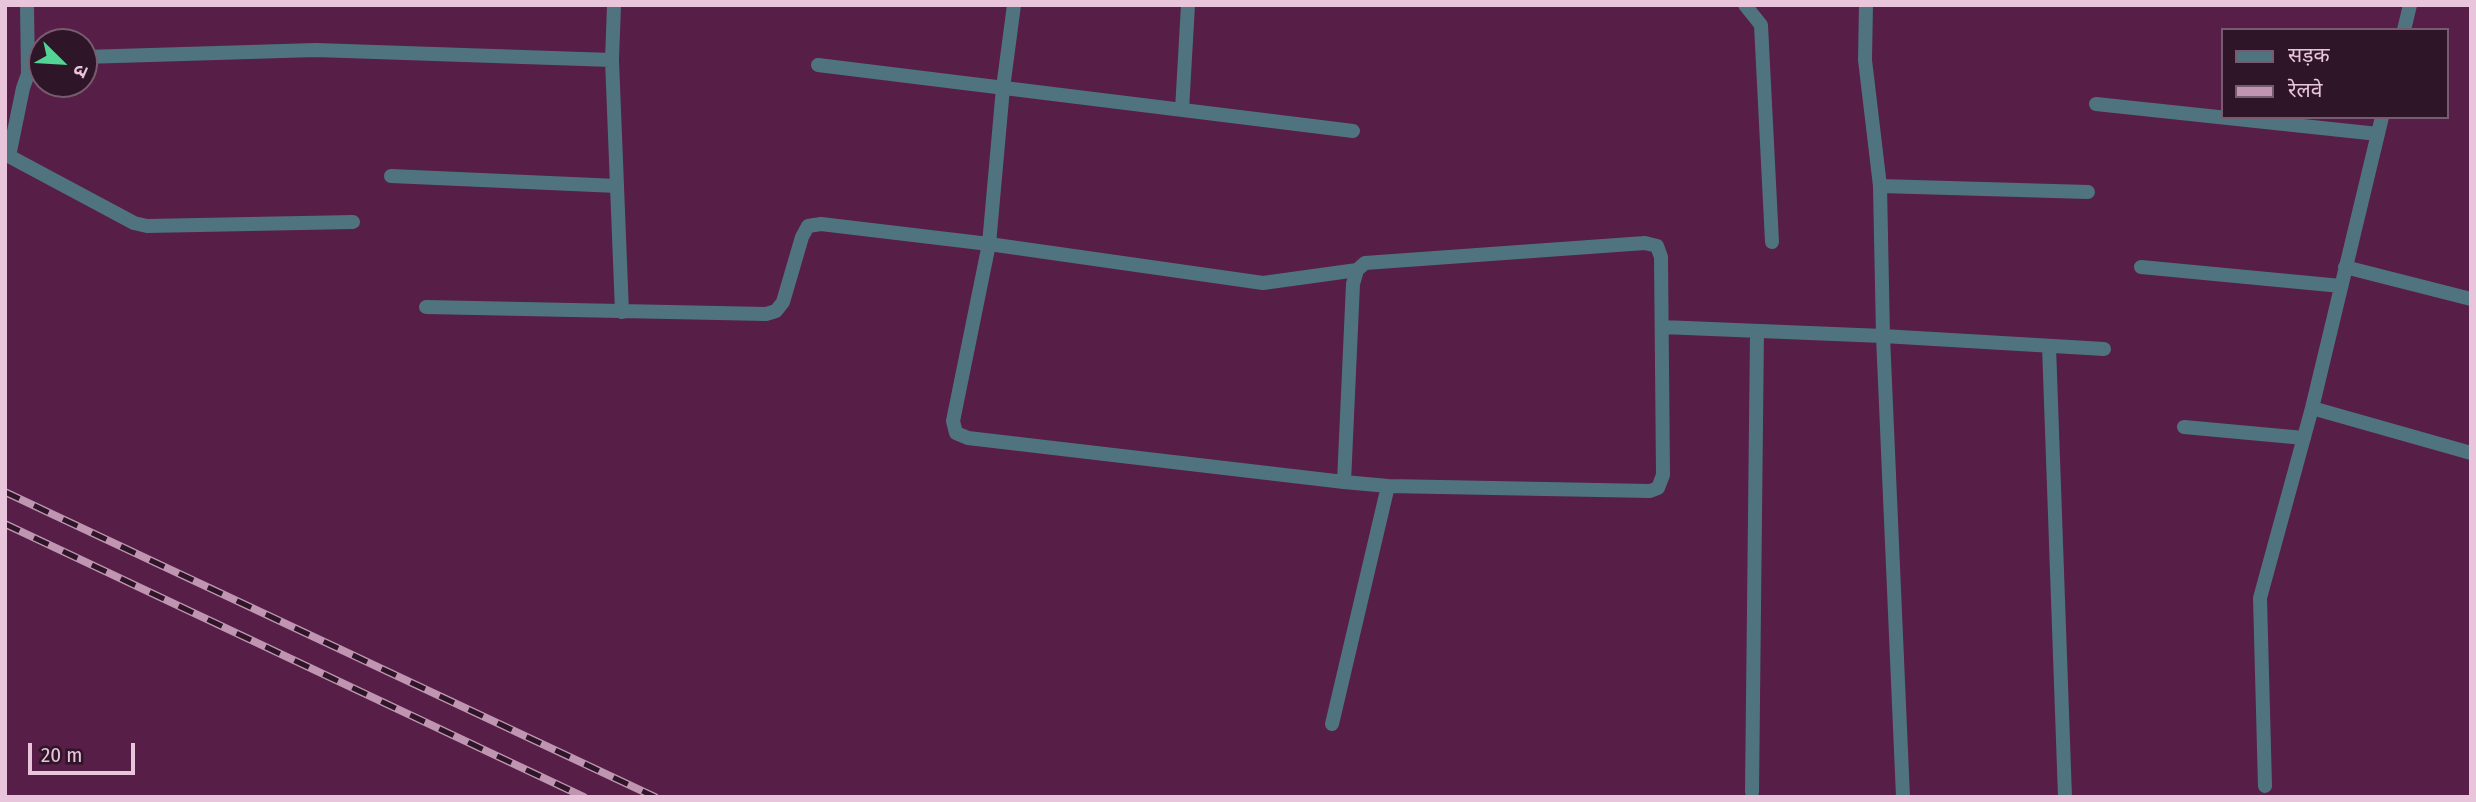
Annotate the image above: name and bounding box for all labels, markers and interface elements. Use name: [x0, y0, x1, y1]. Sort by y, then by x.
north arrow: [28, 28, 98, 98]
legend: [2220, 28, 2448, 119]
text: सड़क: [2288, 42, 2330, 68]
text: उ: [68, 61, 94, 81]
text: रेलवे: [2288, 77, 2323, 103]
scale bar: [32, 728, 138, 772]
text: 20 m: [41, 742, 82, 768]

